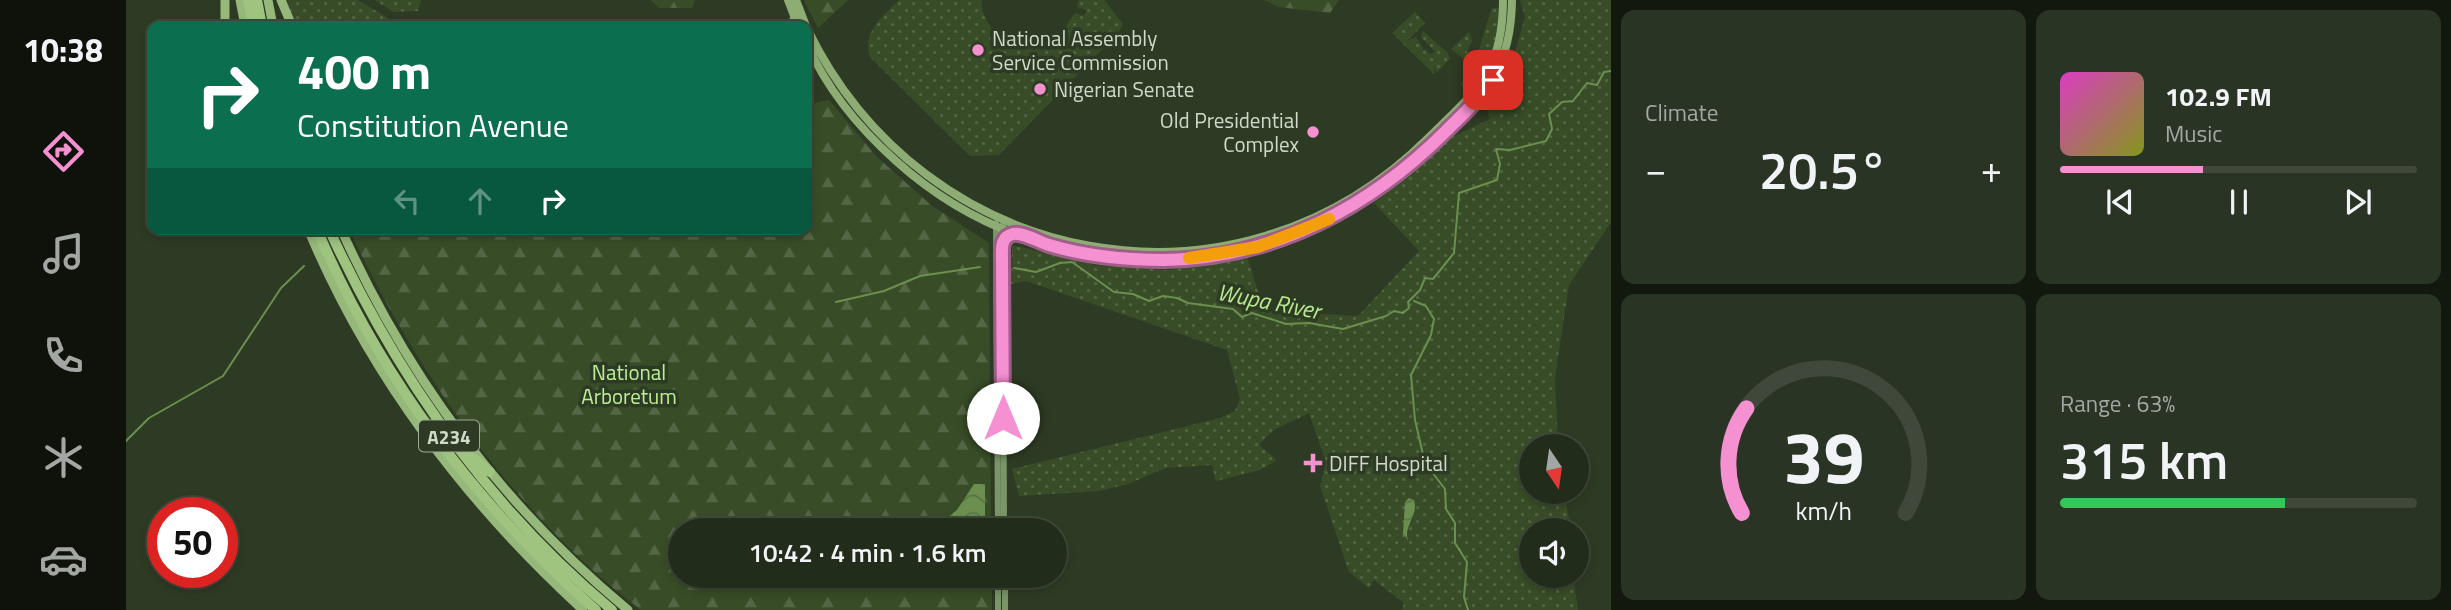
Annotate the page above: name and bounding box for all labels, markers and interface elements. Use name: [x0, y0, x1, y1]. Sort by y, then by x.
place label: National Assembly Service Commission: [992, 22, 1169, 78]
text: 10:38: [23, 26, 103, 74]
text: 400 m: [297, 33, 431, 108]
marker: National Assembly Service Commission: [970, 42, 986, 58]
icon: right: [182, 49, 273, 140]
pin: [1463, 50, 1523, 110]
icon: arrive: [1474, 61, 1512, 99]
place label: Nigerian Senate: [1054, 73, 1194, 105]
text: 102.9 FM: [2165, 77, 2272, 116]
marker: Nigerian Senate: [1032, 81, 1048, 97]
text: Climate: [1645, 95, 1718, 130]
text: Constitution Avenue: [297, 101, 569, 149]
place label: Old Presidential Complex: [1160, 104, 1299, 160]
text: Music: [2165, 116, 2222, 151]
marker: Old Presidential Complex: [1305, 124, 1321, 140]
icon: directions: [39, 127, 88, 176]
text: 20.5°: [1759, 130, 1888, 209]
text: −: [1645, 140, 1666, 198]
text: +: [1981, 140, 2002, 198]
icon: left: [388, 182, 426, 220]
icon: ahead: [461, 182, 499, 220]
icon: right: [534, 182, 572, 220]
icon: previous: [2101, 183, 2139, 221]
icon: pause: [2220, 183, 2258, 221]
icon: next: [2339, 183, 2377, 221]
icon: music: [39, 229, 88, 278]
water label: Wupa River: [1215, 274, 1326, 329]
icon: phone: [39, 331, 88, 380]
park label: National Arboretum: [581, 356, 677, 412]
position arrow: [966, 381, 1040, 455]
text: Range · 63%: [2060, 386, 2175, 421]
text: 39: [1783, 401, 1864, 511]
road number: A234: [419, 420, 479, 452]
text: 315 km: [2060, 420, 2228, 499]
icon: climate: [39, 433, 88, 482]
north arrow: [1519, 434, 1589, 504]
map controls: [1519, 434, 1589, 588]
place label: DIFF Hospital: [1329, 447, 1448, 479]
marker: DIFF Hospital: [1303, 453, 1323, 473]
text: km/h: [1795, 492, 1852, 530]
speed limit sign: 50: [147, 497, 238, 588]
button: sound: [1519, 518, 1589, 588]
text: 10:42 · 4 min · 1.6 km: [748, 533, 987, 572]
icon: car: [39, 535, 88, 584]

